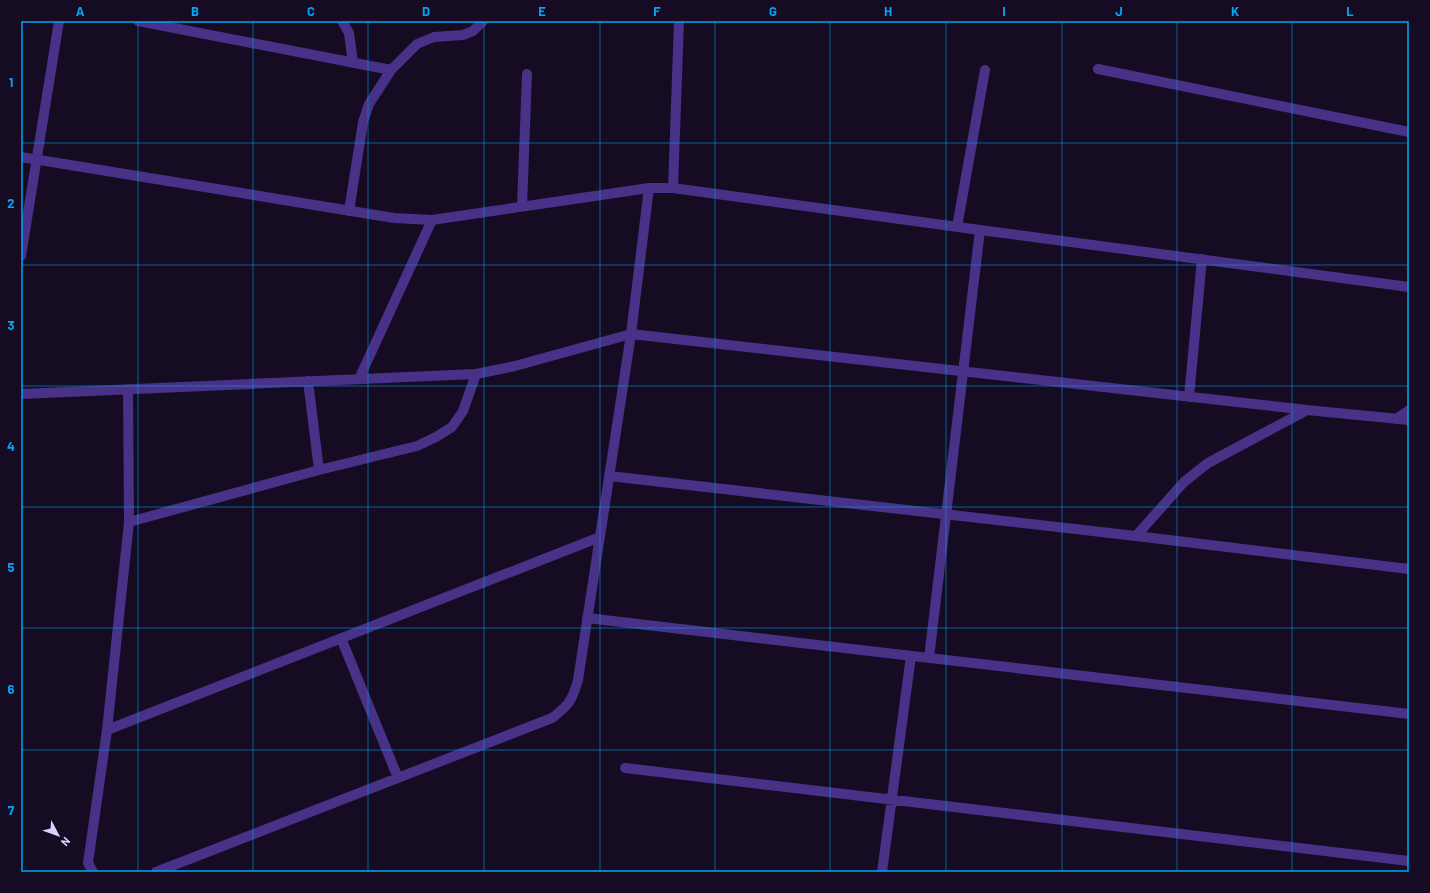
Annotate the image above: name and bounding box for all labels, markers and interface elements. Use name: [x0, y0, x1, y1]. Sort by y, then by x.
text: A: [76, 3, 85, 19]
text: B: [191, 3, 199, 19]
text: C: [307, 3, 315, 19]
text: D: [422, 3, 430, 19]
text: E: [538, 3, 546, 19]
text: F: [653, 3, 661, 19]
text: G: [769, 3, 777, 19]
text: H: [884, 3, 892, 19]
text: I: [1002, 3, 1006, 19]
text: J: [1115, 3, 1123, 19]
text: K: [1231, 3, 1239, 19]
text: L: [1346, 3, 1354, 19]
text: 1: [9, 74, 13, 90]
text: 2: [7, 195, 15, 211]
text: 3: [7, 317, 15, 333]
text: 4: [7, 438, 15, 454]
text: 5: [7, 559, 15, 575]
text: 6: [8, 681, 15, 697]
text: 7: [8, 802, 15, 818]
north arrow: [38, 815, 78, 855]
text: N: [59, 835, 73, 849]

